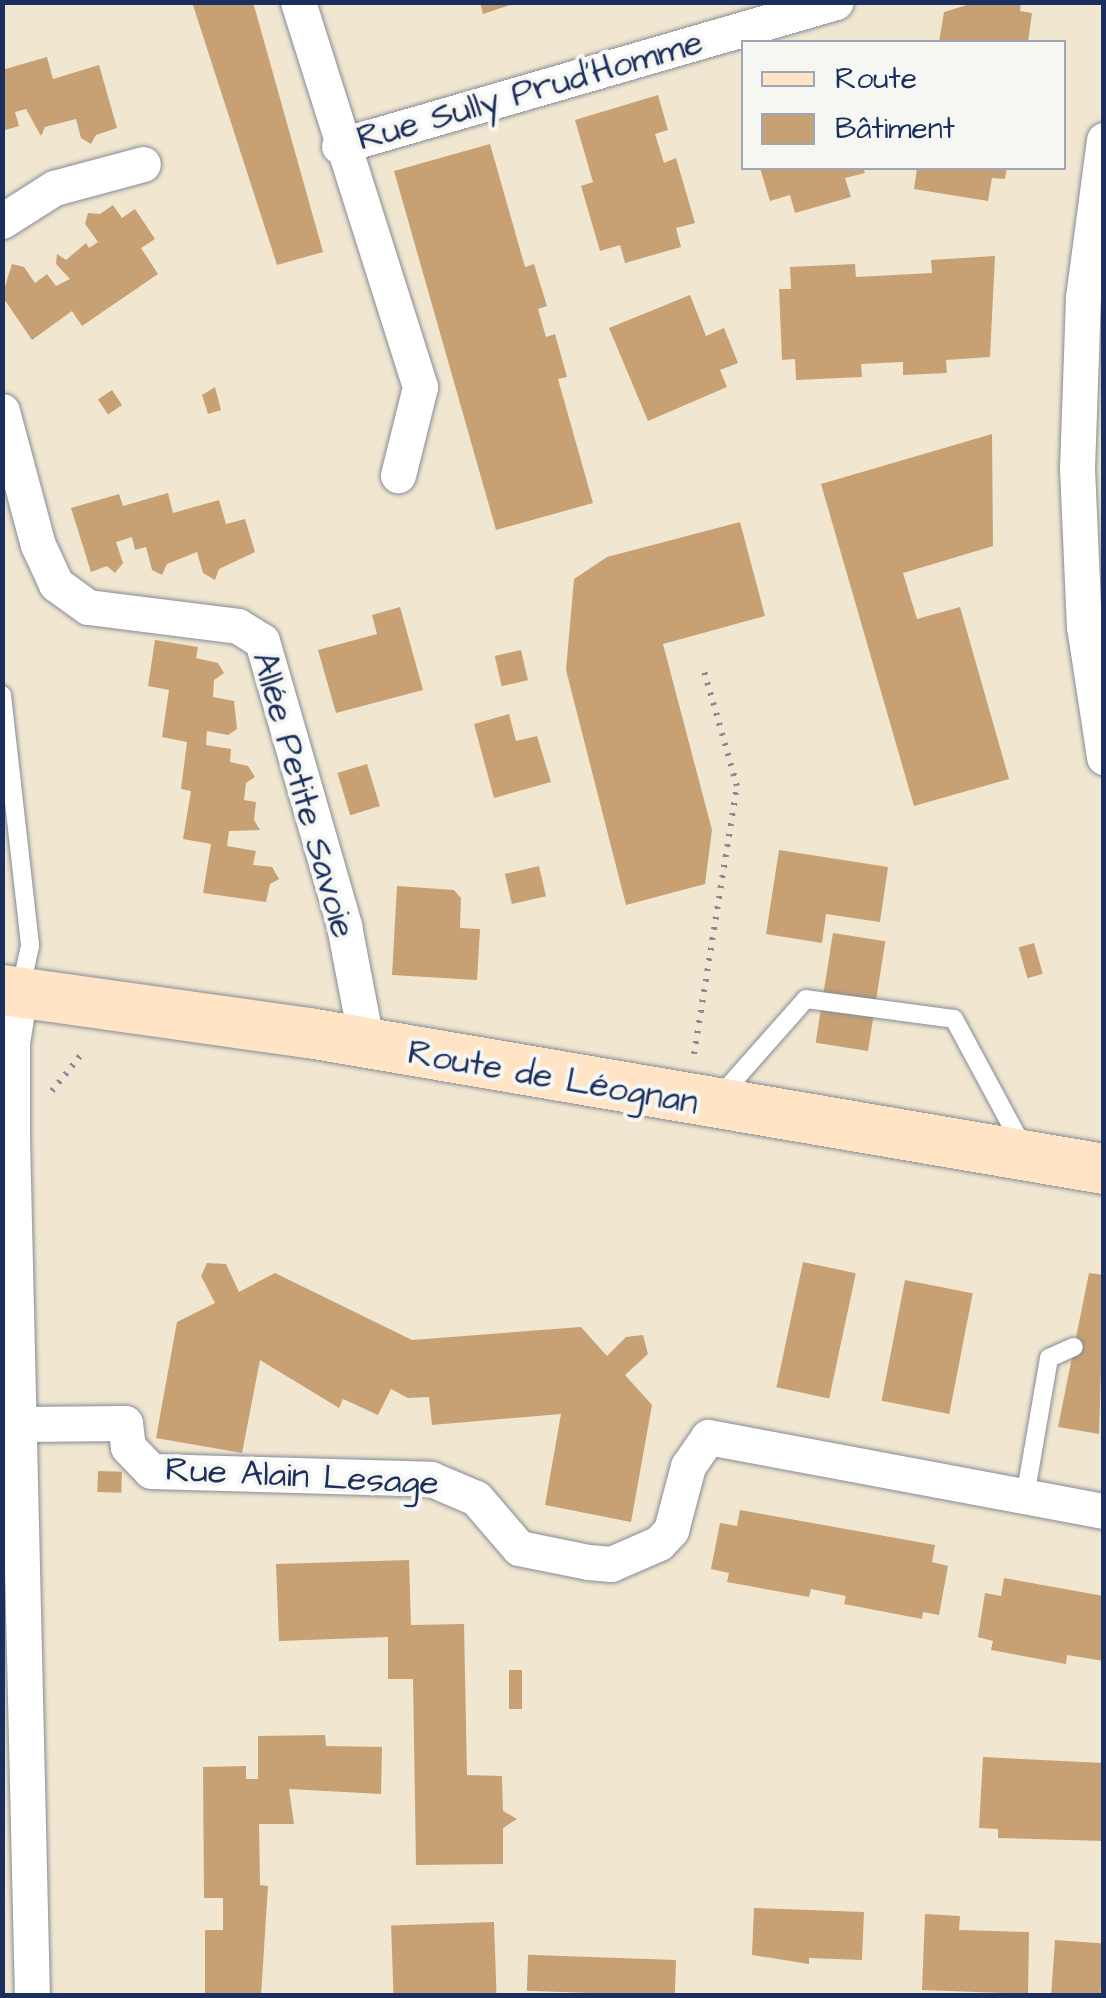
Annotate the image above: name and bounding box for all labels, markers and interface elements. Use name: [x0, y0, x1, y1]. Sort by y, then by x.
street label: Rue Sully Prud'Homme: [352, 22, 708, 160]
legend: [741, 40, 1066, 170]
text: Route: [835, 58, 917, 100]
text: Bâtiment: [835, 108, 955, 150]
street label: Allée Petite Savoie: [242, 647, 364, 943]
street label: Route de Léognan: [405, 1032, 701, 1124]
street label: Rue Alain Lesage: [164, 1449, 440, 1505]

